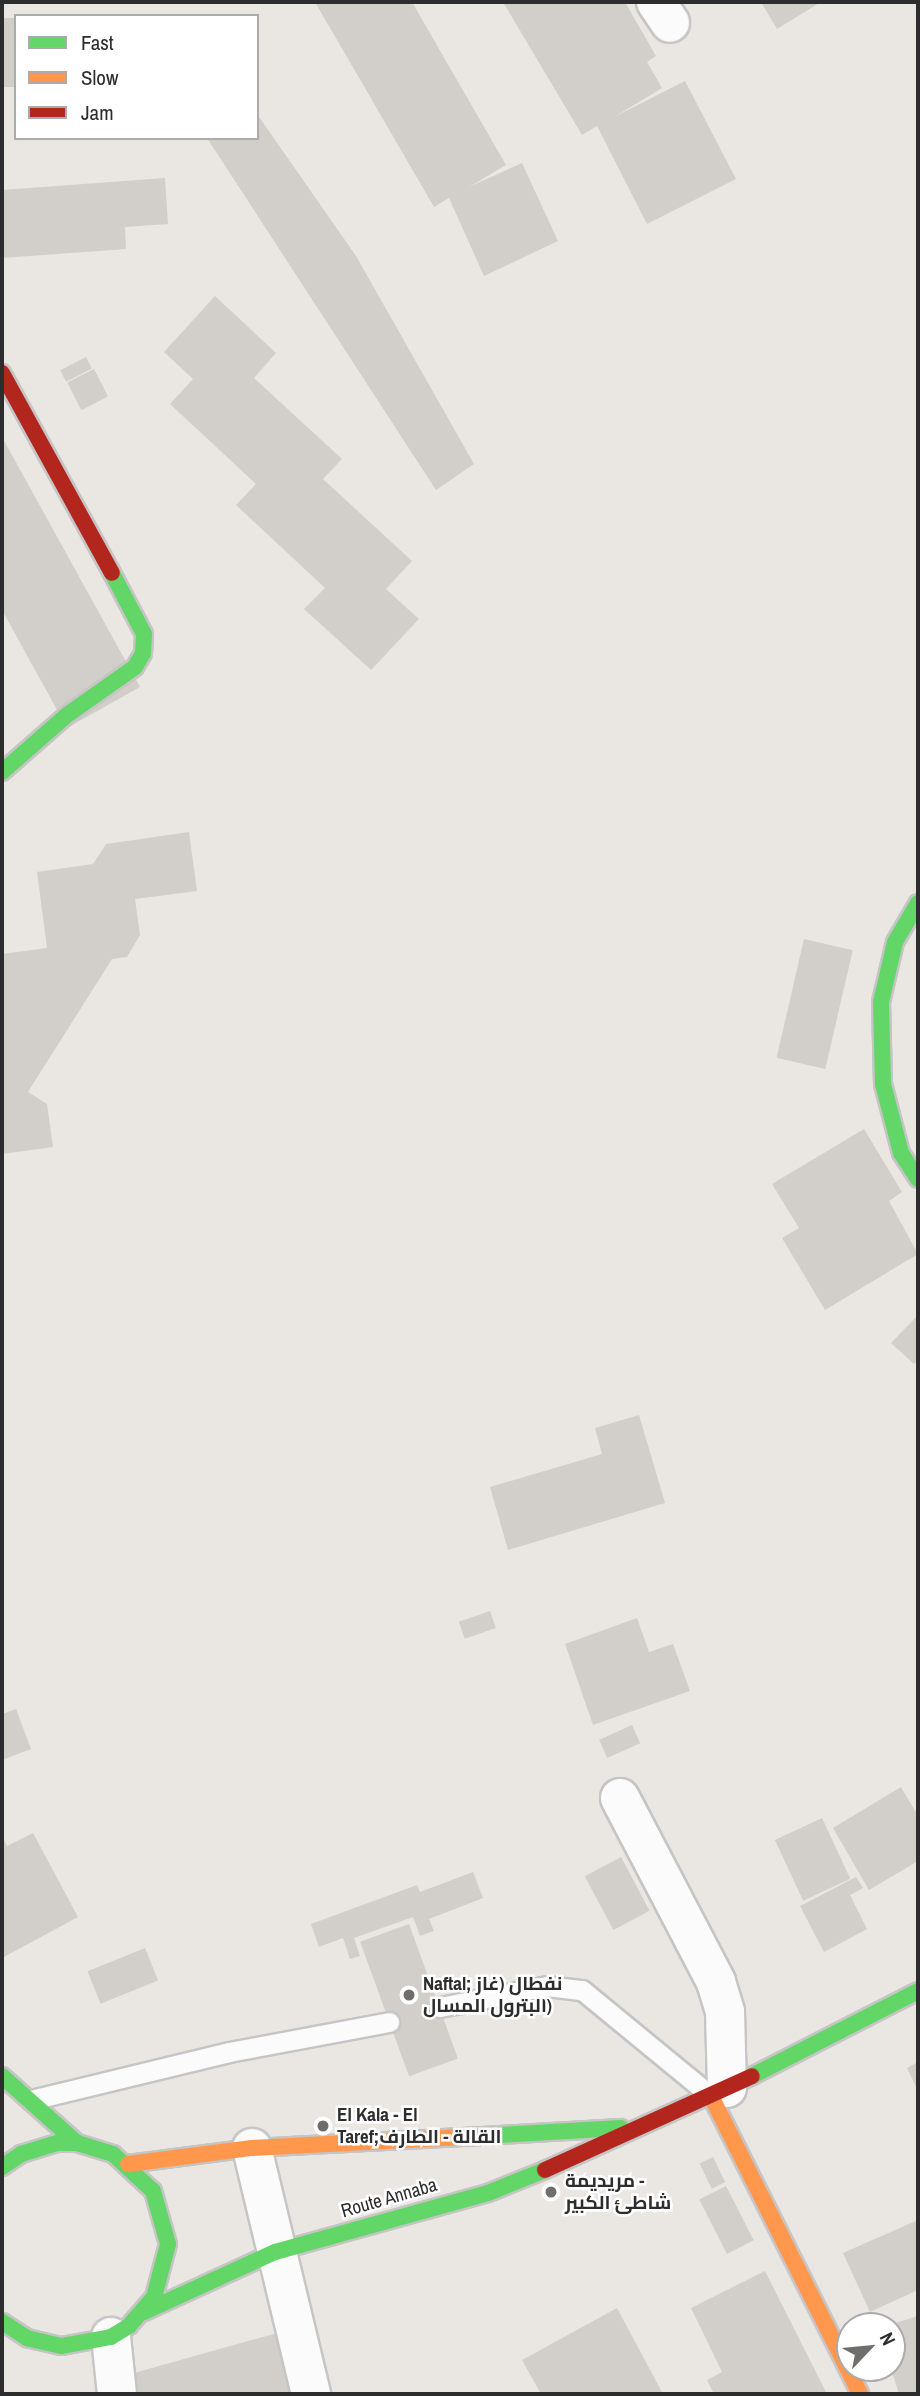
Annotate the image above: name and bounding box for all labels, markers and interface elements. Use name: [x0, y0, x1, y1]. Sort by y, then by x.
legend: [14, 14, 259, 140]
text: Fast: [81, 28, 114, 57]
text: Slow: [81, 63, 118, 92]
text: Jam: [81, 98, 114, 127]
place label: Naftal; نفطال (غاز البترول المسال): [423, 1973, 562, 2017]
marker: Naftal; نفطال (غاز البترول المسال): [401, 1987, 417, 2003]
place label: El Kala - El Taref;القالة - الطارف: [337, 2104, 502, 2148]
marker: El Kala - El Taref;القالة - الطارف: [315, 2118, 331, 2134]
place label: مريديمة - شاطئ الكبير: [565, 2170, 671, 2214]
street label: Route Annaba: [338, 2173, 440, 2223]
marker: مريديمة - شاطئ الكبير: [543, 2184, 559, 2200]
north arrow: [836, 2312, 906, 2382]
text: N: [874, 2328, 902, 2349]

